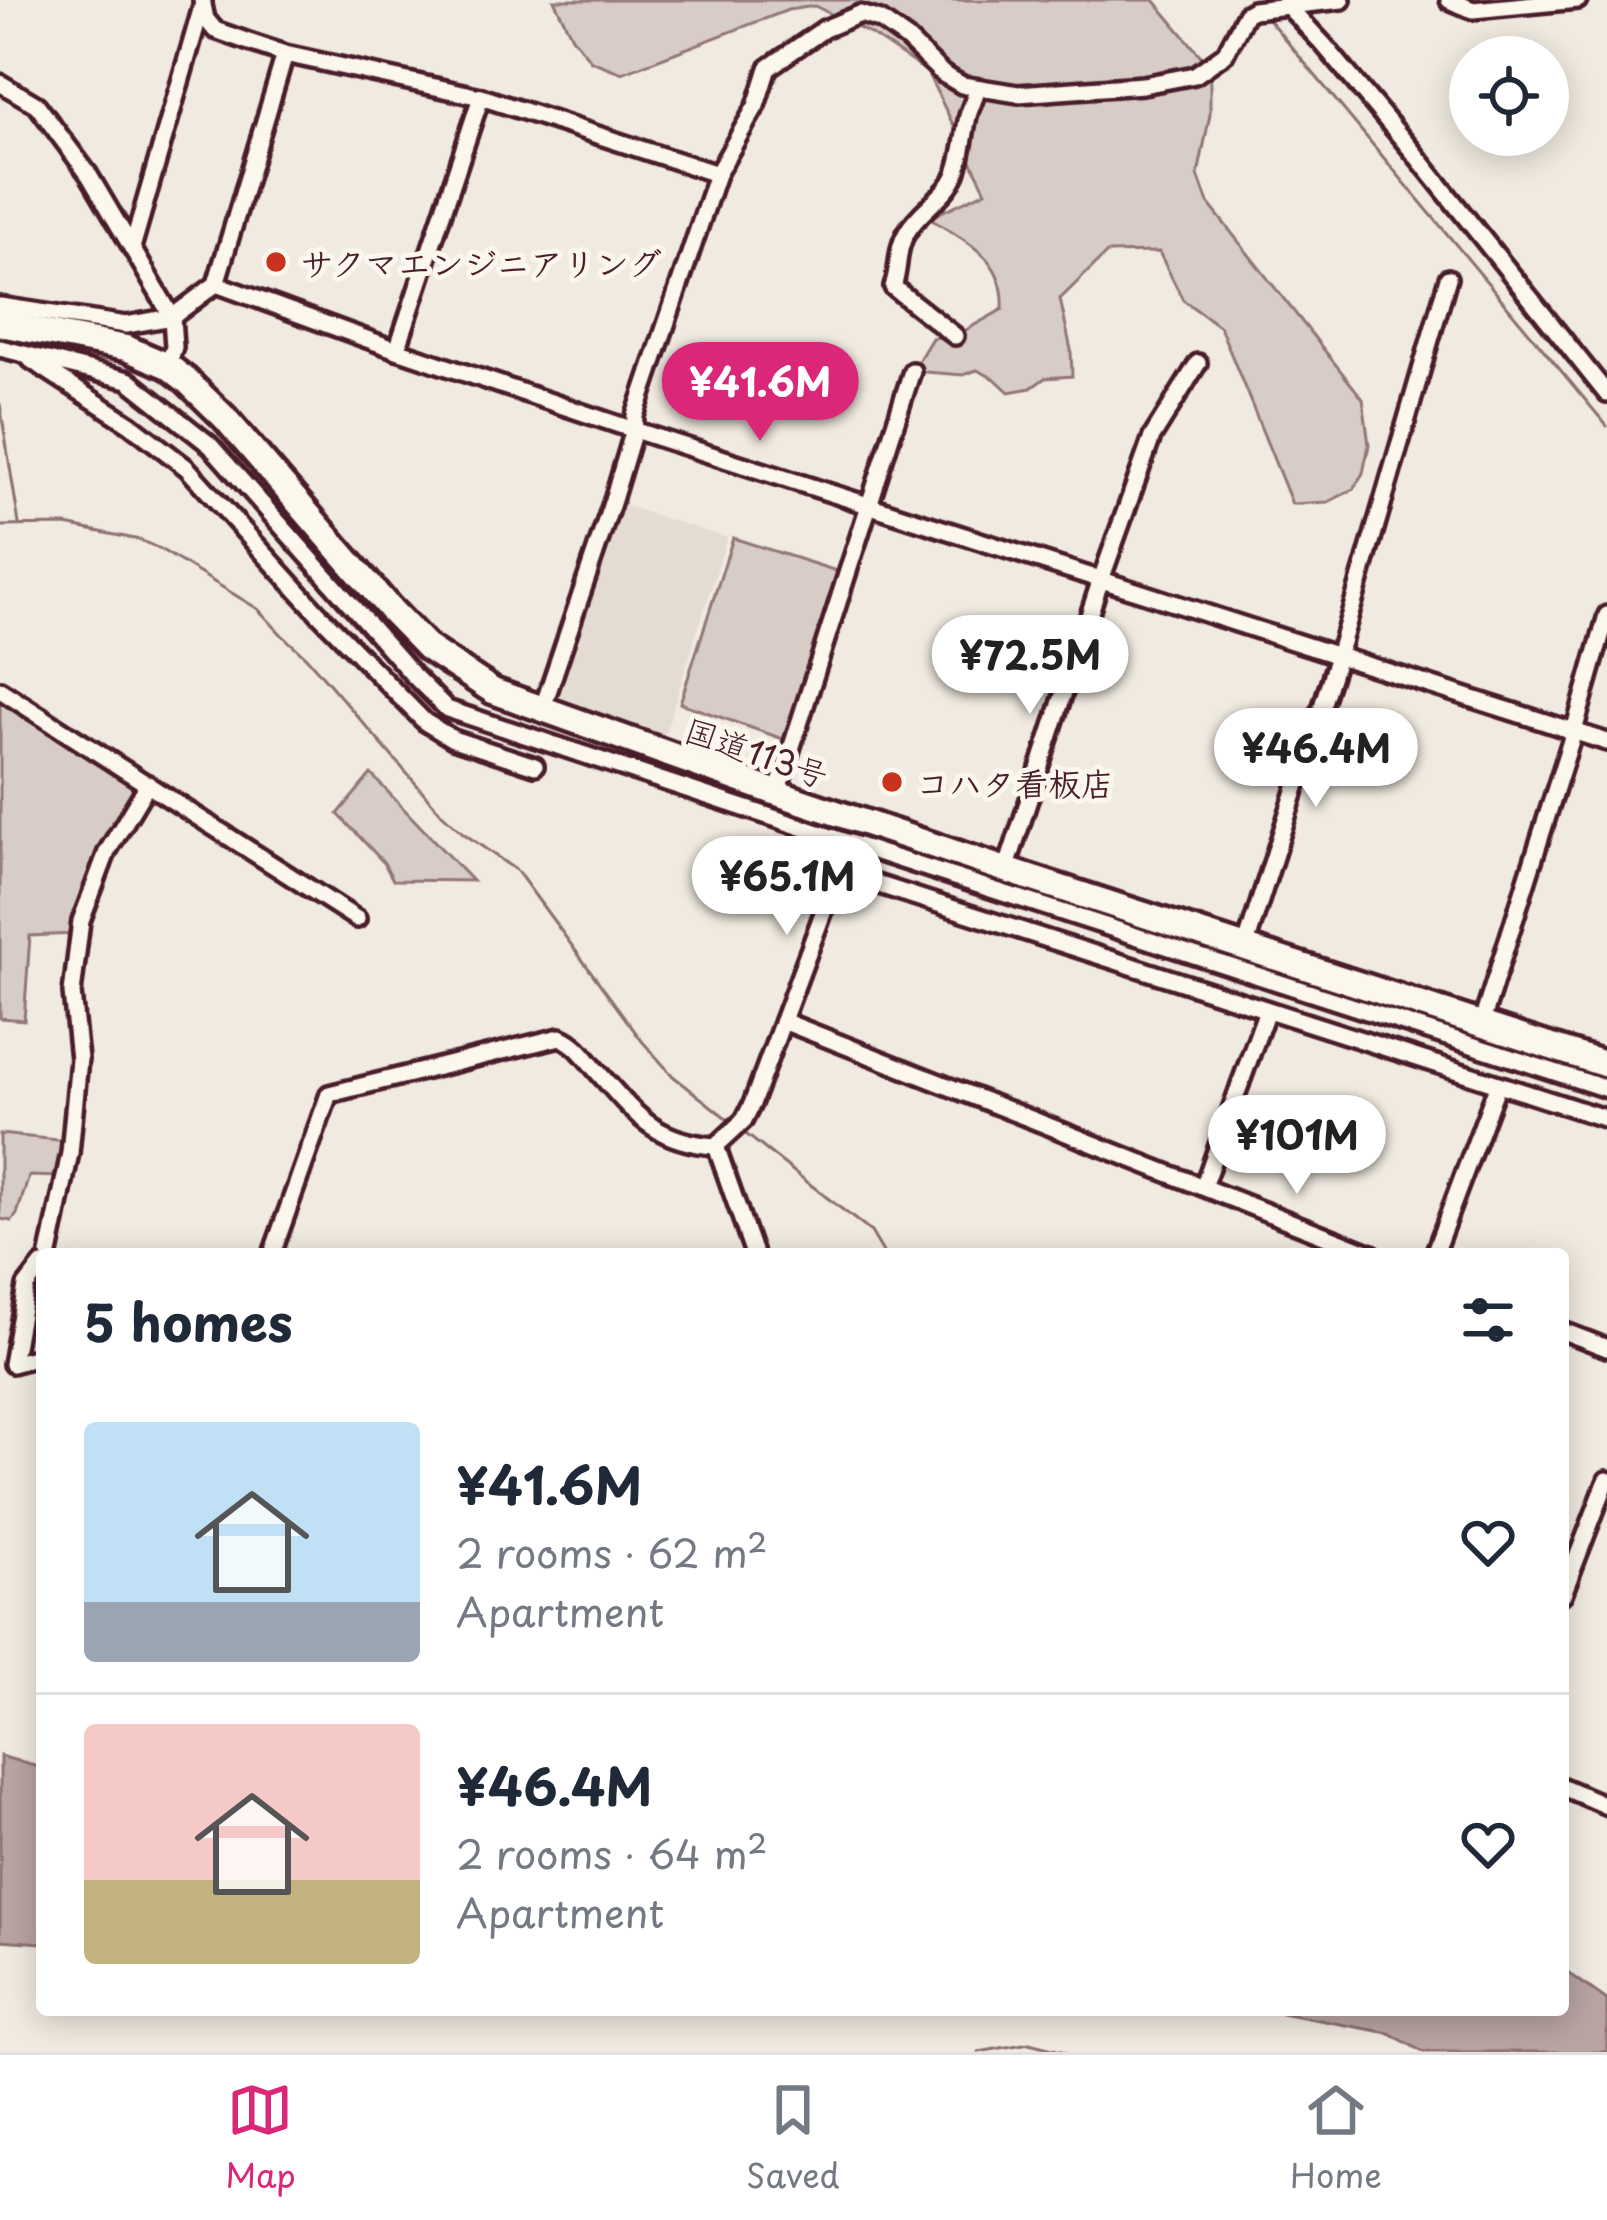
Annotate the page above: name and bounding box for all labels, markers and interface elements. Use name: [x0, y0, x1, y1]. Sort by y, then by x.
map controls: [1449, 36, 1569, 156]
button: locate: [1449, 36, 1569, 156]
place label: サクマエンジニアリング: [300, 237, 662, 287]
marker: サクマエンジニアリング: [263, 249, 289, 275]
pin: ¥41.6M: [662, 342, 858, 444]
text: ¥41.6M: [689, 351, 831, 410]
pin: ¥72.5M: [932, 615, 1128, 717]
text: ¥72.5M: [959, 624, 1101, 683]
street label: 国道113号: [678, 703, 836, 799]
pin: ¥46.4M: [1218, 708, 1414, 810]
text: ¥46.4M: [1241, 717, 1391, 776]
place label: コハタ看板店: [916, 757, 1114, 807]
marker: コハタ看板店: [879, 769, 905, 795]
pin: ¥65.1M: [689, 836, 885, 938]
text: ¥65.1M: [719, 845, 855, 904]
pin: ¥101M: [1213, 1095, 1381, 1197]
text: ¥101M: [1235, 1104, 1359, 1163]
text: 5 homes: [84, 1282, 293, 1359]
icon: filters: [1455, 1287, 1521, 1353]
text: ¥41.6M: [456, 1445, 642, 1522]
icon: home: [180, 1470, 324, 1614]
icon: heart: [1455, 1509, 1521, 1575]
text: 2 rooms · 62 m²: [456, 1522, 768, 1581]
text: Apartment: [456, 1581, 664, 1640]
text: ¥46.4M: [456, 1746, 652, 1823]
icon: home: [180, 1772, 324, 1916]
icon: heart: [1455, 1811, 1521, 1877]
text: 2 rooms · 64 m²: [456, 1823, 768, 1882]
text: Apartment: [456, 1882, 664, 1941]
tab: Map: [225, 2077, 296, 2199]
tab: Saved: [746, 2077, 840, 2199]
tab: Home: [1290, 2077, 1382, 2199]

